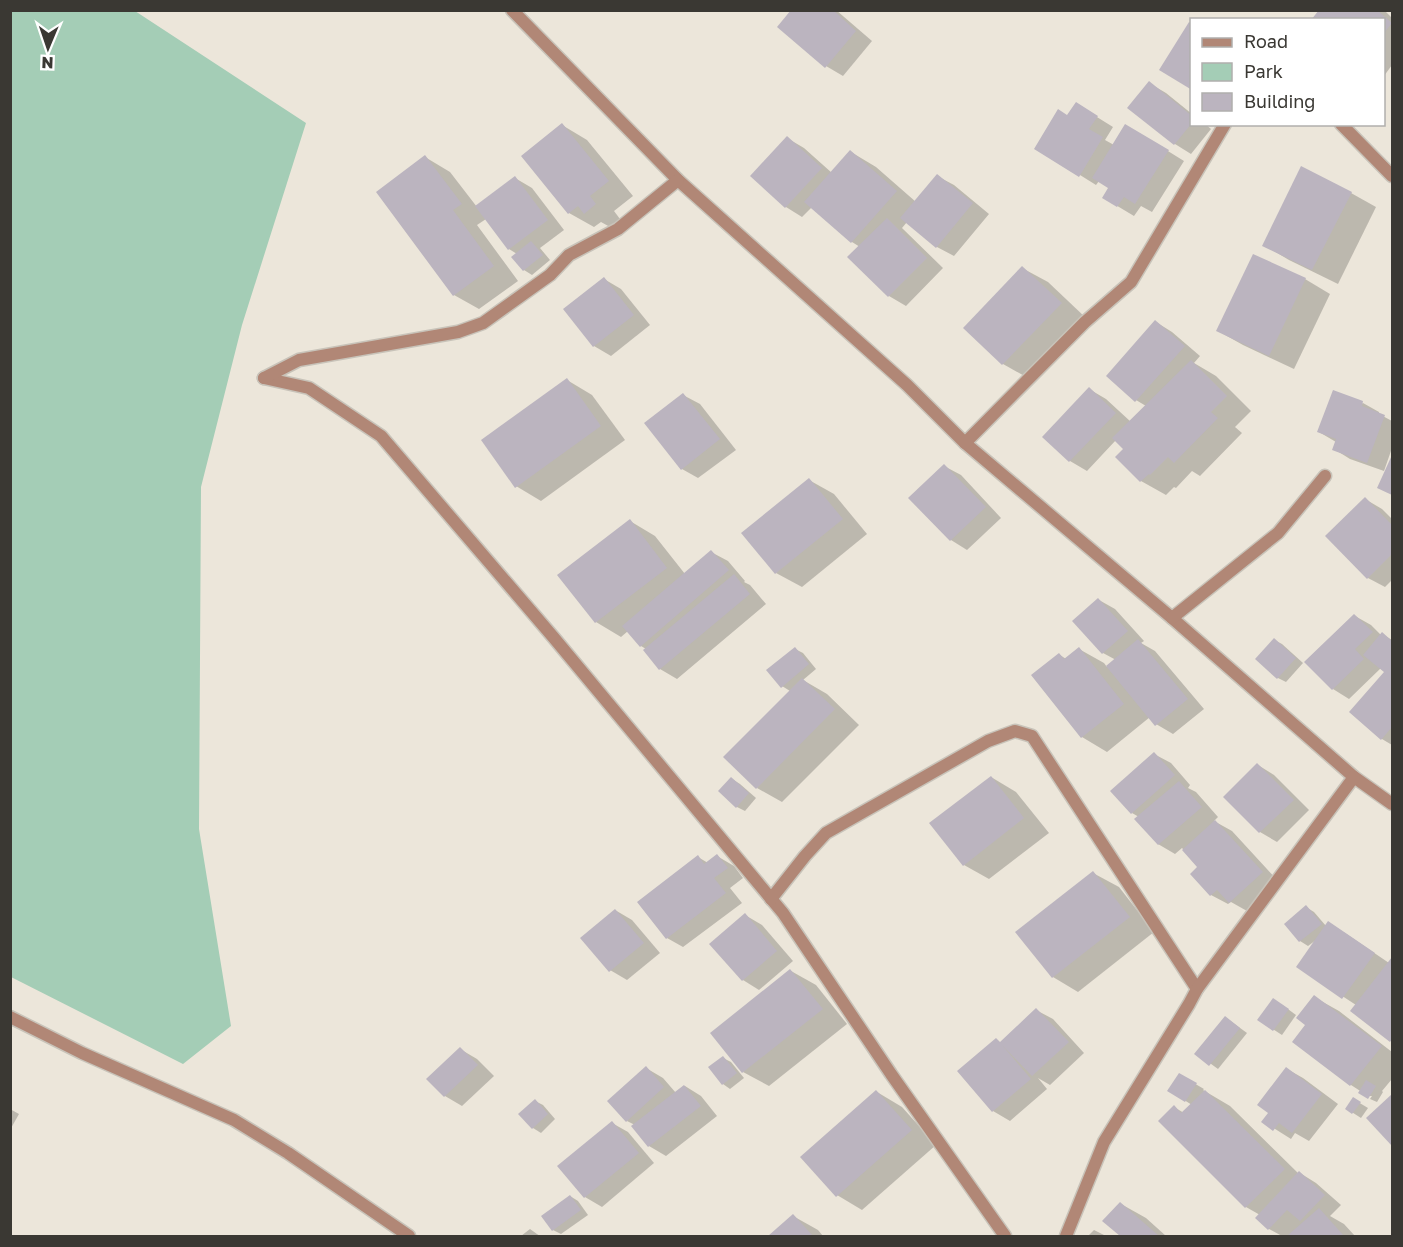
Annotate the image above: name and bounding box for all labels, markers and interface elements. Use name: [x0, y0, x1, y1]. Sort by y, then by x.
north arrow: [18, 18, 78, 78]
legend: [1190, 18, 1385, 126]
text: Road: [1244, 30, 1288, 52]
text: N: [41, 53, 54, 73]
text: Park: [1244, 60, 1283, 82]
text: Building: [1244, 90, 1315, 112]

